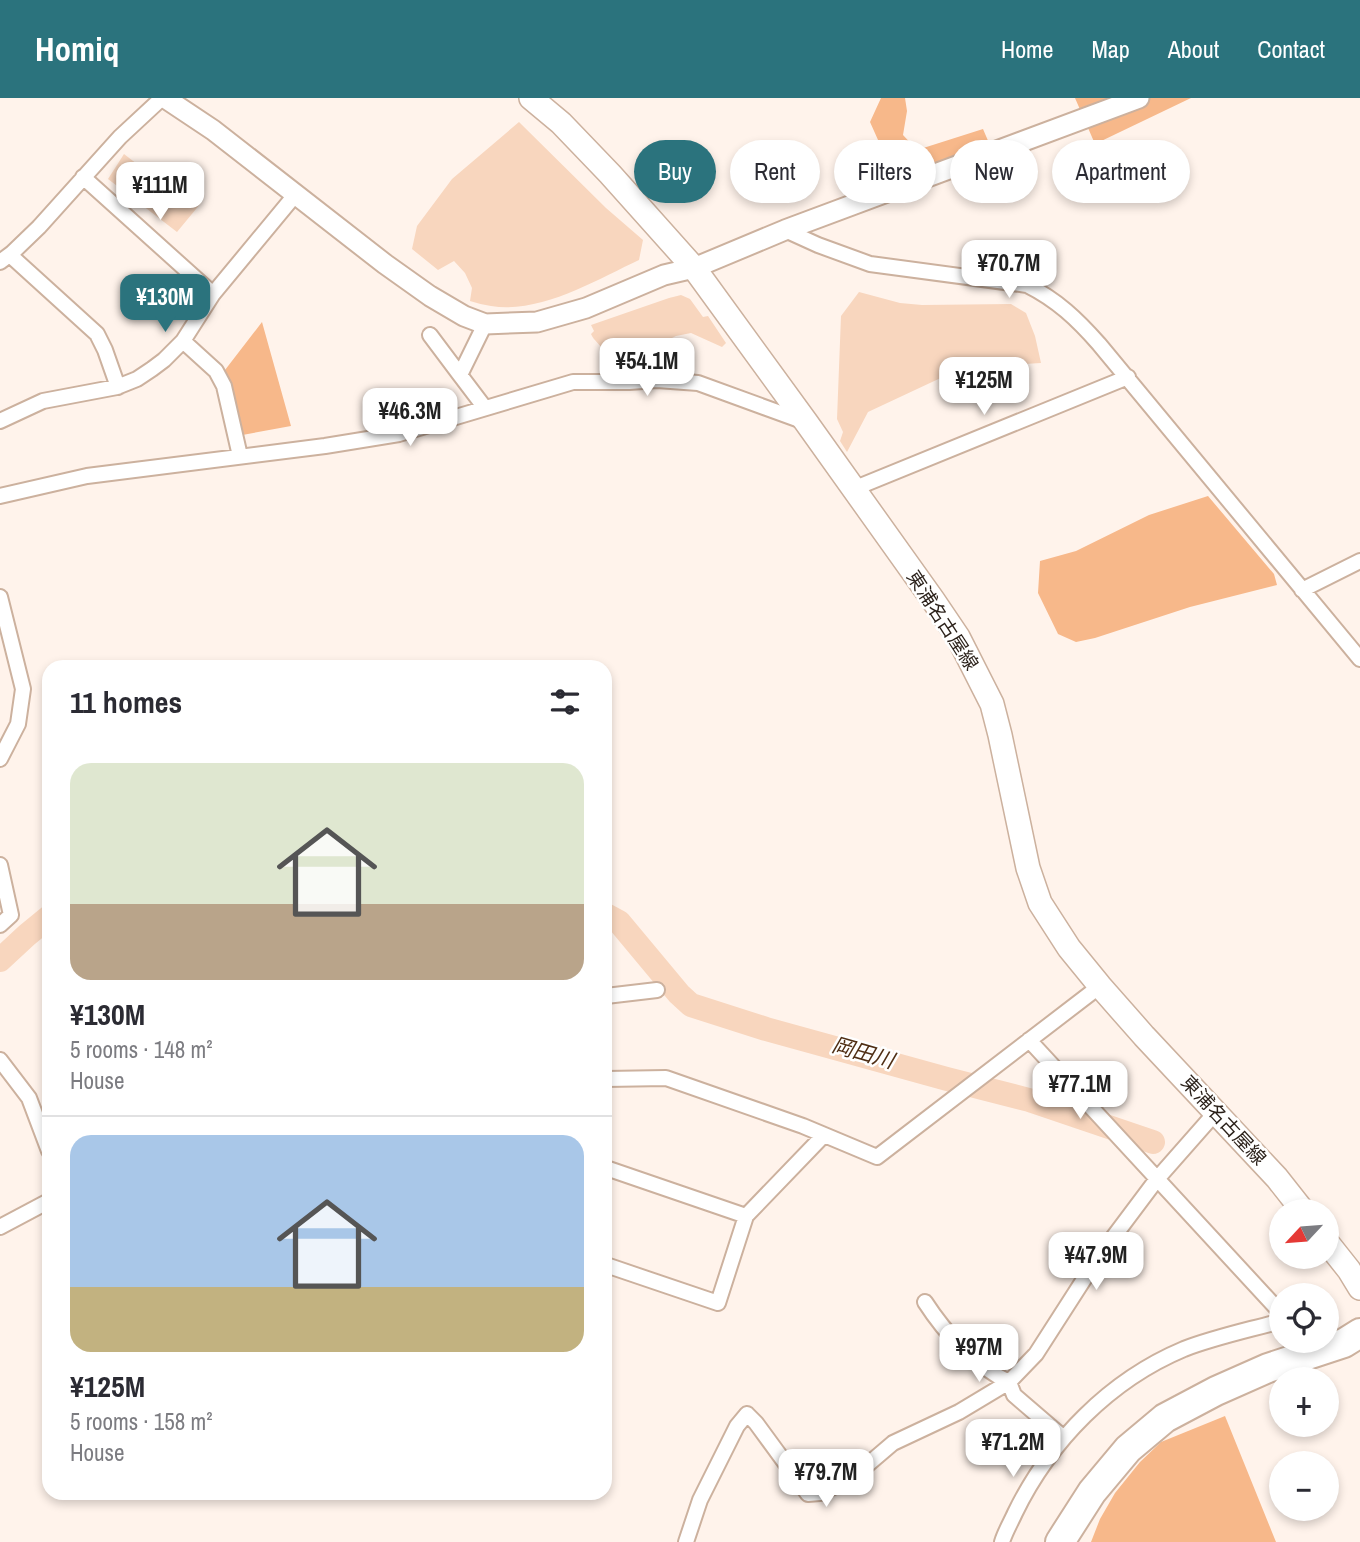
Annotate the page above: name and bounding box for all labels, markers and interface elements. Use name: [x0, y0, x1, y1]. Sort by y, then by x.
text: Homiq: [35, 27, 119, 71]
text: Home: [1001, 33, 1053, 65]
text: Map: [1091, 33, 1130, 65]
text: About: [1168, 33, 1219, 65]
text: Contact: [1257, 33, 1325, 65]
chip: Buy: [634, 140, 716, 203]
chip: Rent: [730, 140, 820, 203]
chip: Filters: [834, 140, 936, 203]
chip: New: [950, 140, 1038, 203]
chip: Apartment: [1052, 140, 1190, 203]
pin: ¥111M: [111, 162, 209, 222]
text: ¥111M: [132, 169, 188, 200]
pin: ¥70.7M: [952, 240, 1066, 300]
text: ¥70.7M: [978, 247, 1040, 278]
pin: ¥130M: [116, 274, 214, 334]
text: ¥130M: [136, 281, 194, 312]
pin: ¥54.1M: [590, 338, 704, 398]
text: ¥54.1M: [616, 345, 678, 376]
pin: ¥125M: [935, 358, 1033, 417]
text: ¥125M: [955, 364, 1013, 395]
pin: ¥46.3M: [353, 388, 467, 448]
text: ¥46.3M: [379, 395, 441, 426]
street label: 東浦名古屋線: [901, 565, 985, 675]
text: 11 homes: [70, 682, 182, 722]
icon: filters: [546, 683, 584, 721]
icon: home: [264, 809, 390, 935]
text: ¥130M: [70, 994, 145, 1034]
water label: 岡田川: [829, 1030, 899, 1076]
text: 5 rooms · 148 m²: [70, 1034, 213, 1065]
pin: ¥77.1M: [1023, 1062, 1137, 1121]
text: House: [70, 1065, 125, 1096]
text: ¥77.1M: [1049, 1068, 1111, 1099]
street label: 東浦名古屋線: [1176, 1069, 1272, 1171]
icon: home: [264, 1181, 390, 1307]
north arrow: [1269, 1199, 1339, 1269]
map controls: [1269, 1199, 1339, 1521]
pin: ¥47.9M: [1039, 1232, 1153, 1292]
text: ¥47.9M: [1065, 1239, 1127, 1270]
button: locate: [1269, 1283, 1339, 1353]
pin: ¥97M: [938, 1324, 1020, 1384]
text: ¥97M: [955, 1331, 1003, 1362]
text: ¥125M: [70, 1366, 145, 1406]
button: +: [1269, 1367, 1339, 1437]
text: 5 rooms · 158 m²: [70, 1406, 213, 1437]
pin: ¥71.2M: [956, 1420, 1070, 1479]
text: ¥71.2M: [982, 1426, 1044, 1457]
text: House: [70, 1437, 125, 1468]
pin: ¥79.7M: [769, 1450, 883, 1509]
button: −: [1269, 1451, 1339, 1521]
text: ¥79.7M: [795, 1456, 857, 1487]

